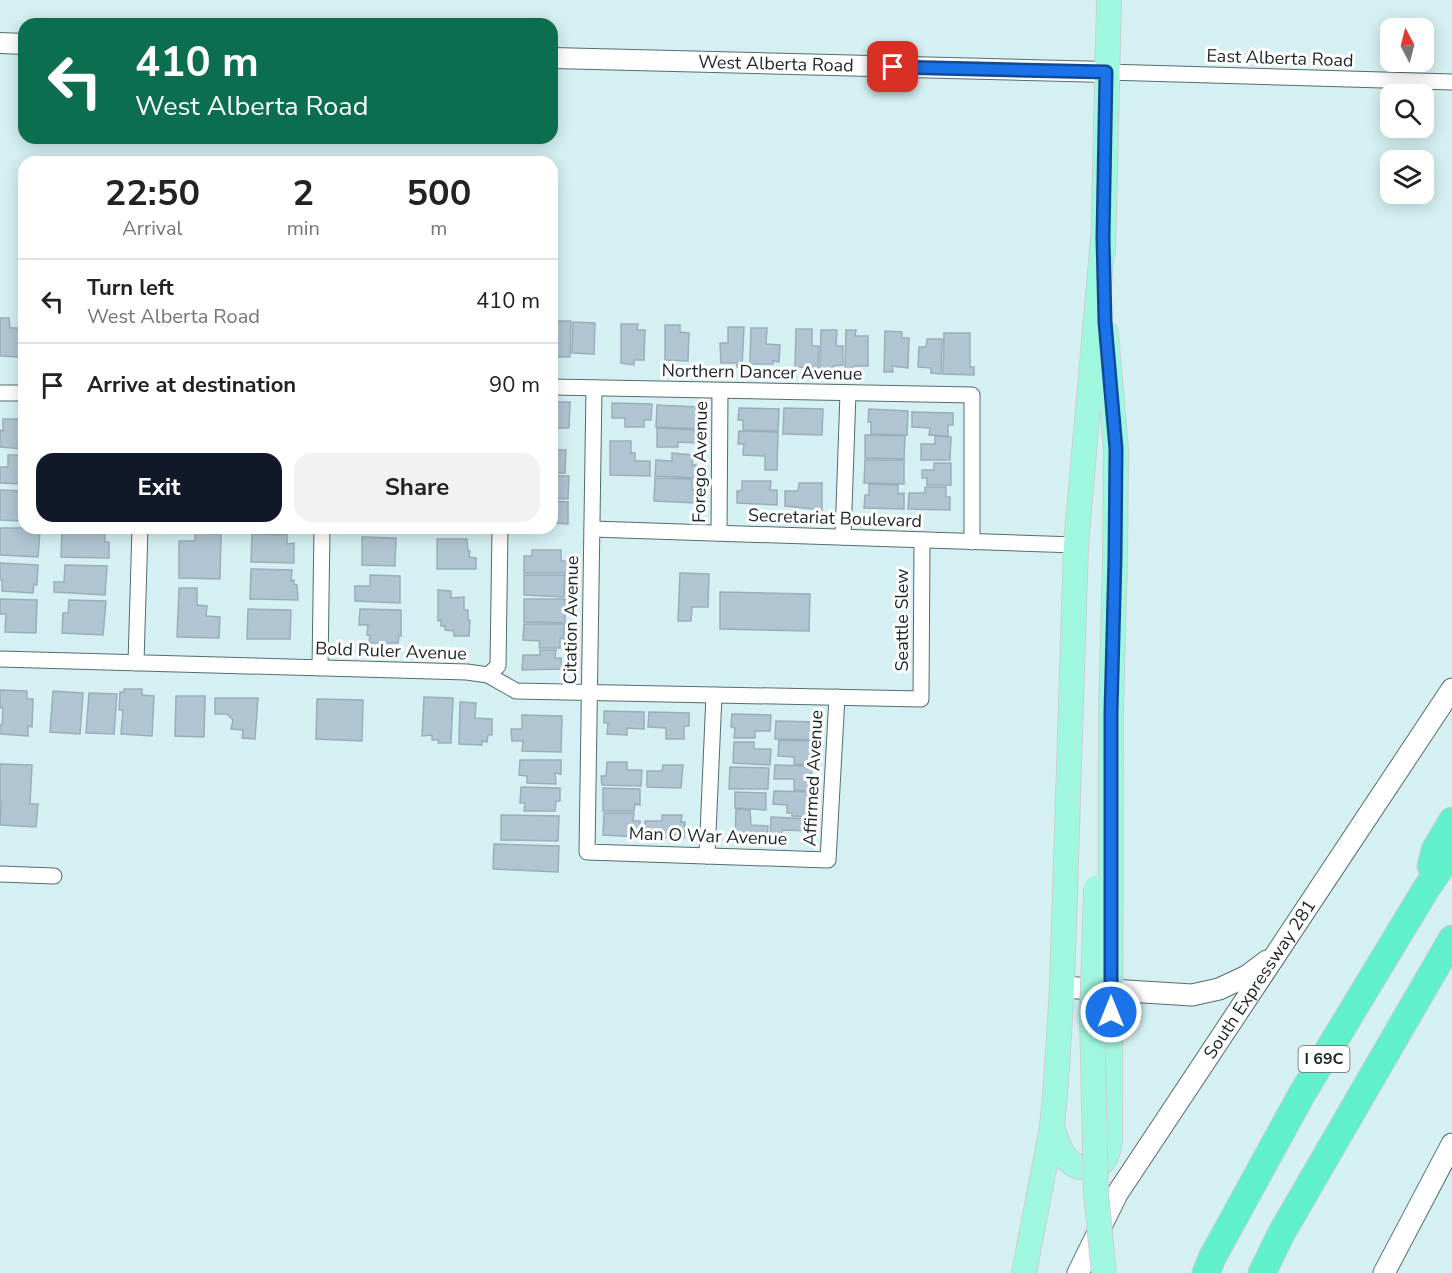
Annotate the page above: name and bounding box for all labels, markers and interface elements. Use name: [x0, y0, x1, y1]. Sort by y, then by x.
north arrow: [1380, 18, 1434, 72]
map controls: [1380, 18, 1434, 204]
text: 410 m: [135, 34, 259, 91]
pin: [867, 41, 918, 92]
icon: left: [36, 42, 114, 120]
street label: East Alberta Road: [1206, 43, 1354, 73]
street label: West Alberta Road: [698, 50, 854, 78]
icon: arrive: [876, 50, 909, 83]
button: search: [1380, 84, 1434, 138]
text: West Alberta Road: [135, 88, 368, 125]
button: layers: [1380, 150, 1434, 204]
text: 22:50: [105, 169, 200, 218]
text: 2: [292, 169, 314, 218]
text: 500: [406, 169, 471, 218]
text: Arrival: [122, 215, 182, 242]
text: min: [287, 215, 320, 242]
text: m: [430, 215, 447, 242]
text: Turn left: [87, 273, 174, 303]
icon: left: [36, 285, 69, 318]
text: 410 m: [476, 286, 540, 316]
text: West Alberta Road: [87, 303, 260, 330]
street label: Northern Dancer Avenue: [661, 358, 863, 386]
icon: arrive: [36, 369, 69, 402]
text: Arrive at destination: [87, 370, 296, 400]
text: 90 m: [489, 370, 540, 400]
street label: Forego Avenue: [687, 401, 713, 523]
button: Exit: [36, 453, 282, 522]
button: Share: [294, 453, 540, 522]
street label: Secretariat Boulevard: [748, 503, 922, 533]
street label: Citation Avenue: [558, 555, 584, 685]
street label: Seattle Slew: [890, 569, 914, 671]
street label: Bold Ruler Avenue: [315, 636, 467, 666]
street label: Affirmed Avenue: [797, 709, 829, 847]
street label: Man O War Avenue: [628, 821, 788, 851]
street label: South Expressway 281: [1198, 895, 1321, 1064]
position arrow: [1079, 980, 1143, 1044]
road number: I 69C: [1298, 1046, 1350, 1072]

